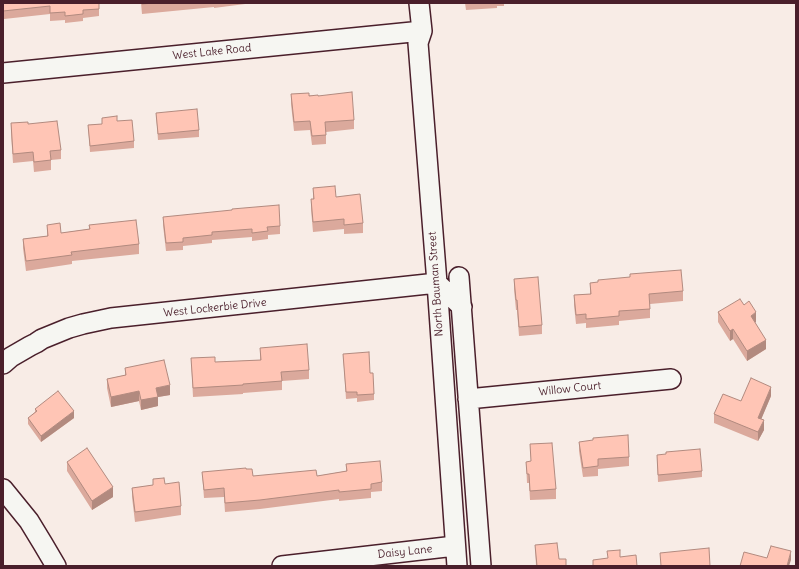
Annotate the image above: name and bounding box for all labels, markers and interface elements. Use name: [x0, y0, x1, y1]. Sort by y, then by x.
street label: West Lake Road: [172, 41, 252, 63]
street label: North Bauman Street: [426, 231, 446, 337]
street label: West Lockerbie Drive: [163, 296, 267, 320]
street label: Willow Court: [538, 379, 602, 399]
street label: Daisy Lane: [377, 543, 433, 561]

